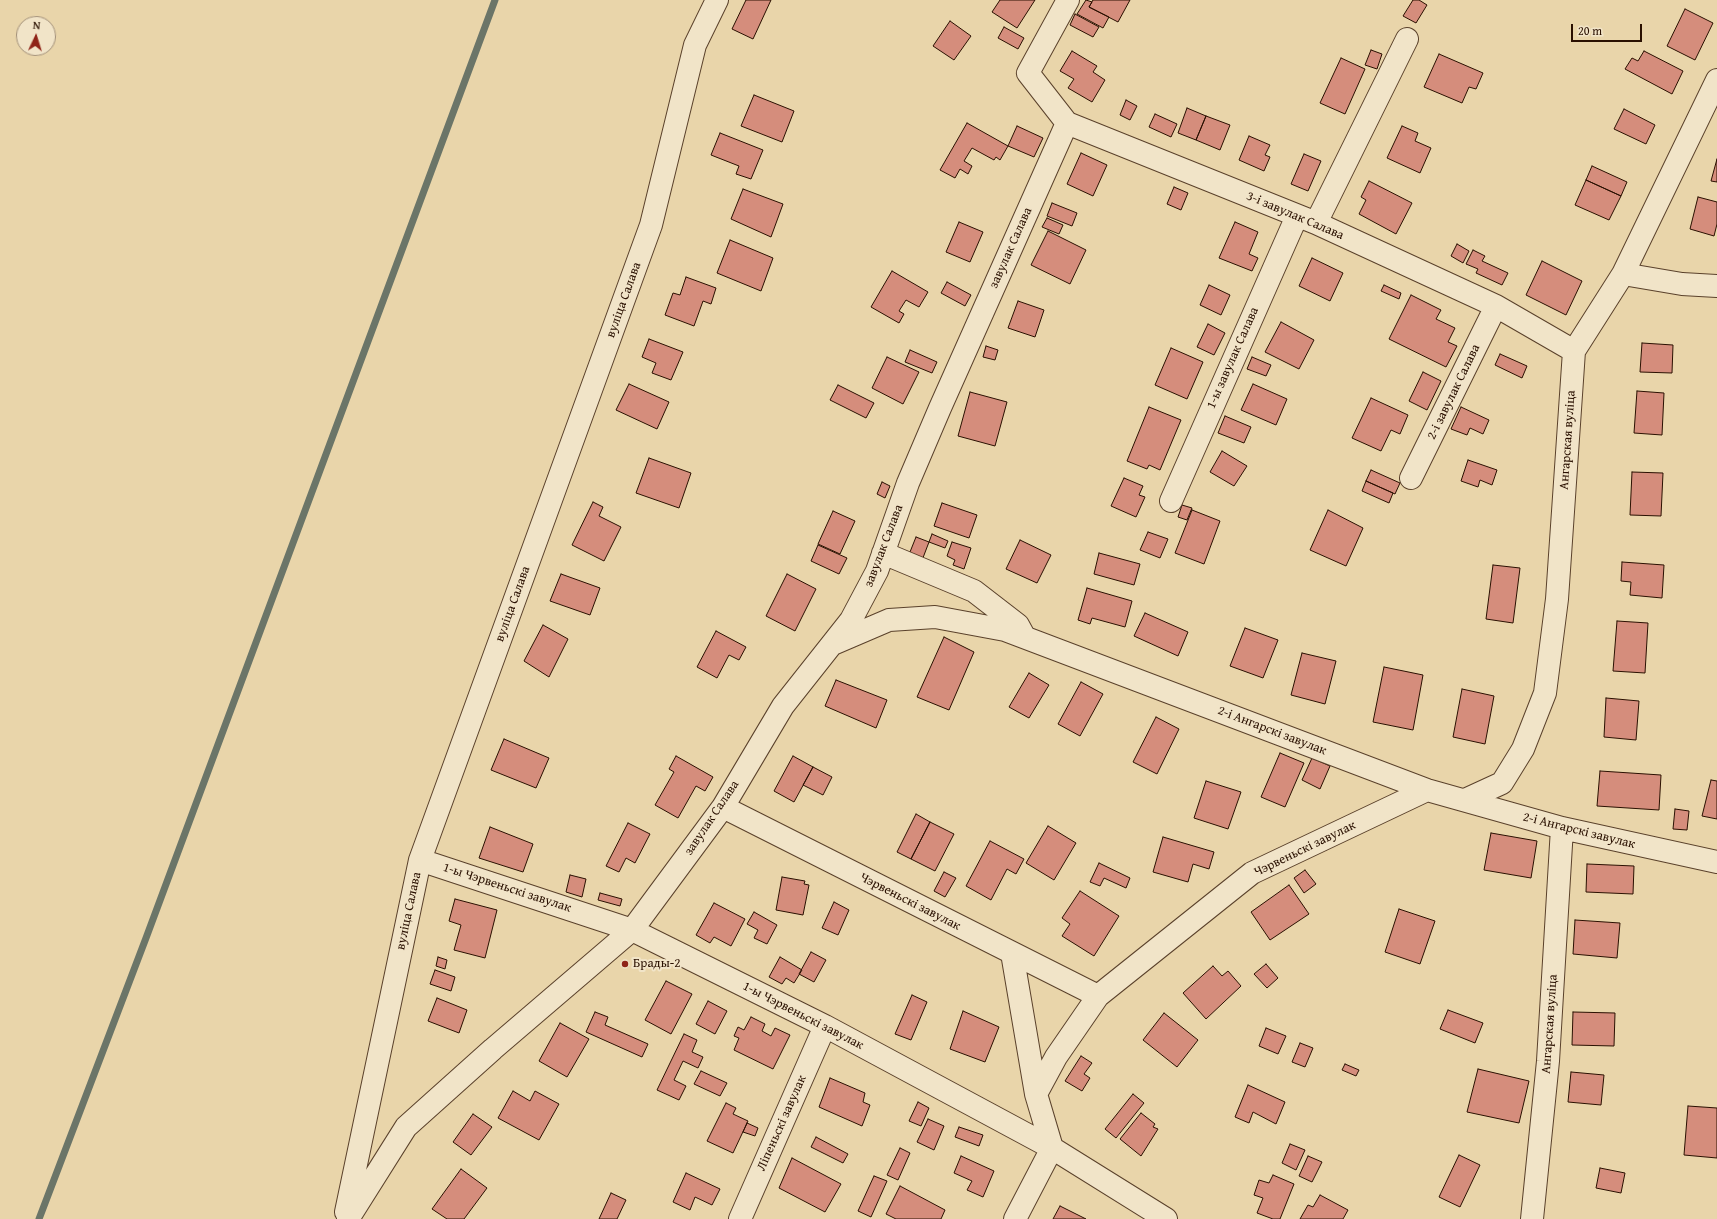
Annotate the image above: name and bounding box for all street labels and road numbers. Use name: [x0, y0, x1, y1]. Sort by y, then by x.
street label: 3-і завулак Салава: [1244, 188, 1346, 244]
street label: завулак Салава: [986, 205, 1036, 291]
street label: вуліца Салава: [603, 260, 645, 340]
street label: 1-ы завулак Салава: [1204, 305, 1262, 411]
street label: 2-і завулак Салава: [1424, 342, 1484, 442]
street label: Ангарская вуліца: [1557, 390, 1579, 490]
street label: завулак Салава: [861, 503, 907, 589]
street label: вуліца Салава: [492, 564, 534, 644]
street label: 2-і Ангарскі завулак: [1215, 703, 1329, 759]
street label: завулак Салава: [681, 778, 743, 858]
street label: 2-і Ангарскі завулак: [1521, 809, 1637, 853]
street label: Чэрвеньскі завулак: [1252, 818, 1358, 880]
street label: 1-ы Чэрвеньскі завулак: [441, 860, 573, 916]
street label: Чэрвеньскі завулак: [857, 870, 963, 934]
street label: вуліца Салава: [393, 871, 425, 951]
street label: Ангарская вуліца: [1539, 974, 1561, 1074]
street label: 1-ы Чэрвеньскі завулак: [740, 979, 866, 1053]
street label: Ліпеньскі завулак: [754, 1073, 810, 1173]

